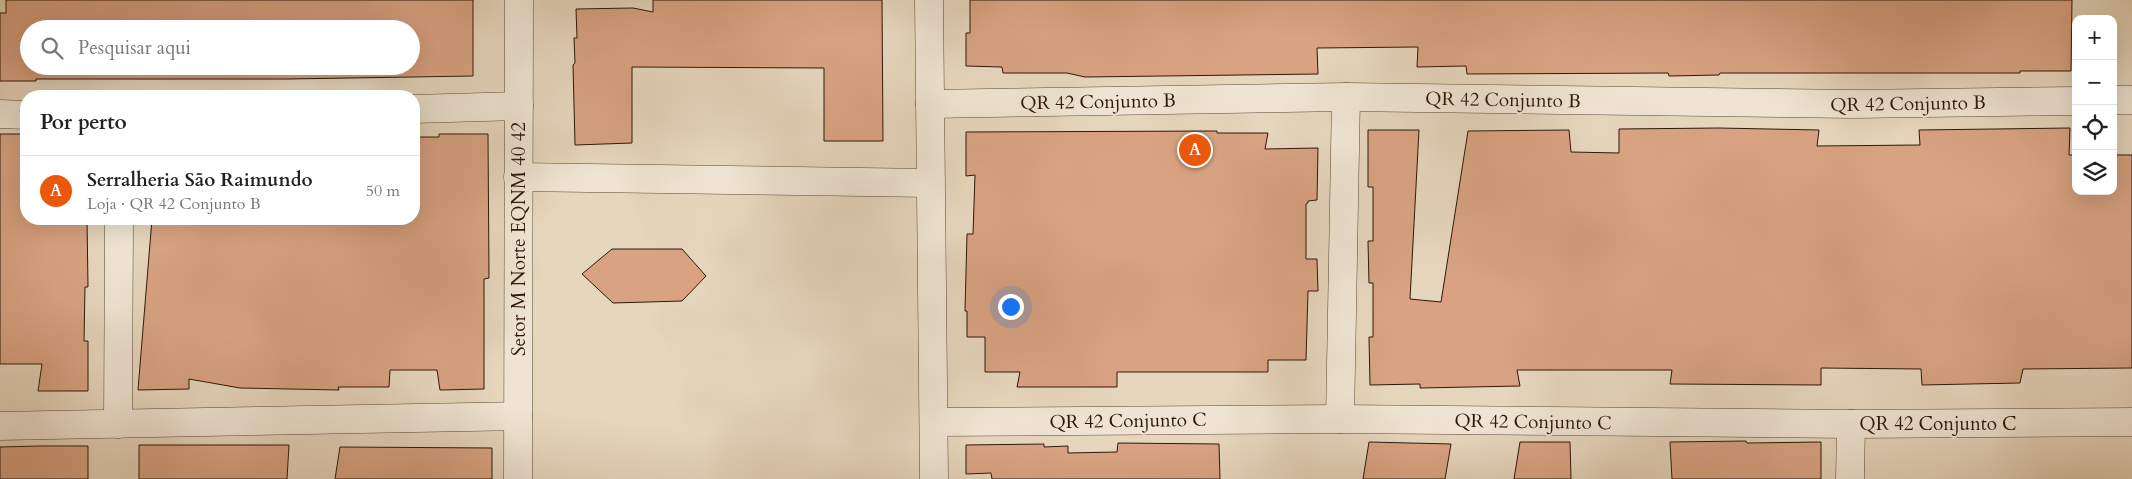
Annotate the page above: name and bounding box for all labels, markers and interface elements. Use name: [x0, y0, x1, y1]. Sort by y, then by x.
map controls: [2072, 15, 2117, 195]
button: +: [2072, 15, 2117, 60]
search box: [20, 20, 420, 75]
icon: search: [38, 34, 66, 62]
text: Pesquisar aqui: [78, 35, 191, 61]
button: −: [2072, 60, 2117, 105]
street label: QR 42 Conjunto B: [1425, 86, 1581, 114]
street label: QR 42 Conjunto B: [1020, 88, 1176, 116]
street label: QR 42 Conjunto B: [1830, 90, 1986, 118]
button: locate: [2072, 105, 2117, 150]
text: Por perto: [40, 108, 127, 137]
street label: Setor M Norte EQNM 40 42: [506, 122, 532, 356]
pin: A: [1179, 131, 1211, 169]
button: layers: [2072, 150, 2117, 195]
text: Serralheria São Raimundo: [87, 167, 313, 193]
text: A: [50, 180, 62, 202]
text: 50 m: [366, 180, 400, 202]
text: Loja · QR 42 Conjunto B: [87, 193, 261, 215]
your location: [998, 294, 1024, 320]
street label: QR 42 Conjunto C: [1049, 407, 1207, 435]
street label: QR 42 Conjunto C: [1454, 408, 1612, 436]
street label: QR 42 Conjunto C: [1859, 411, 2017, 437]

